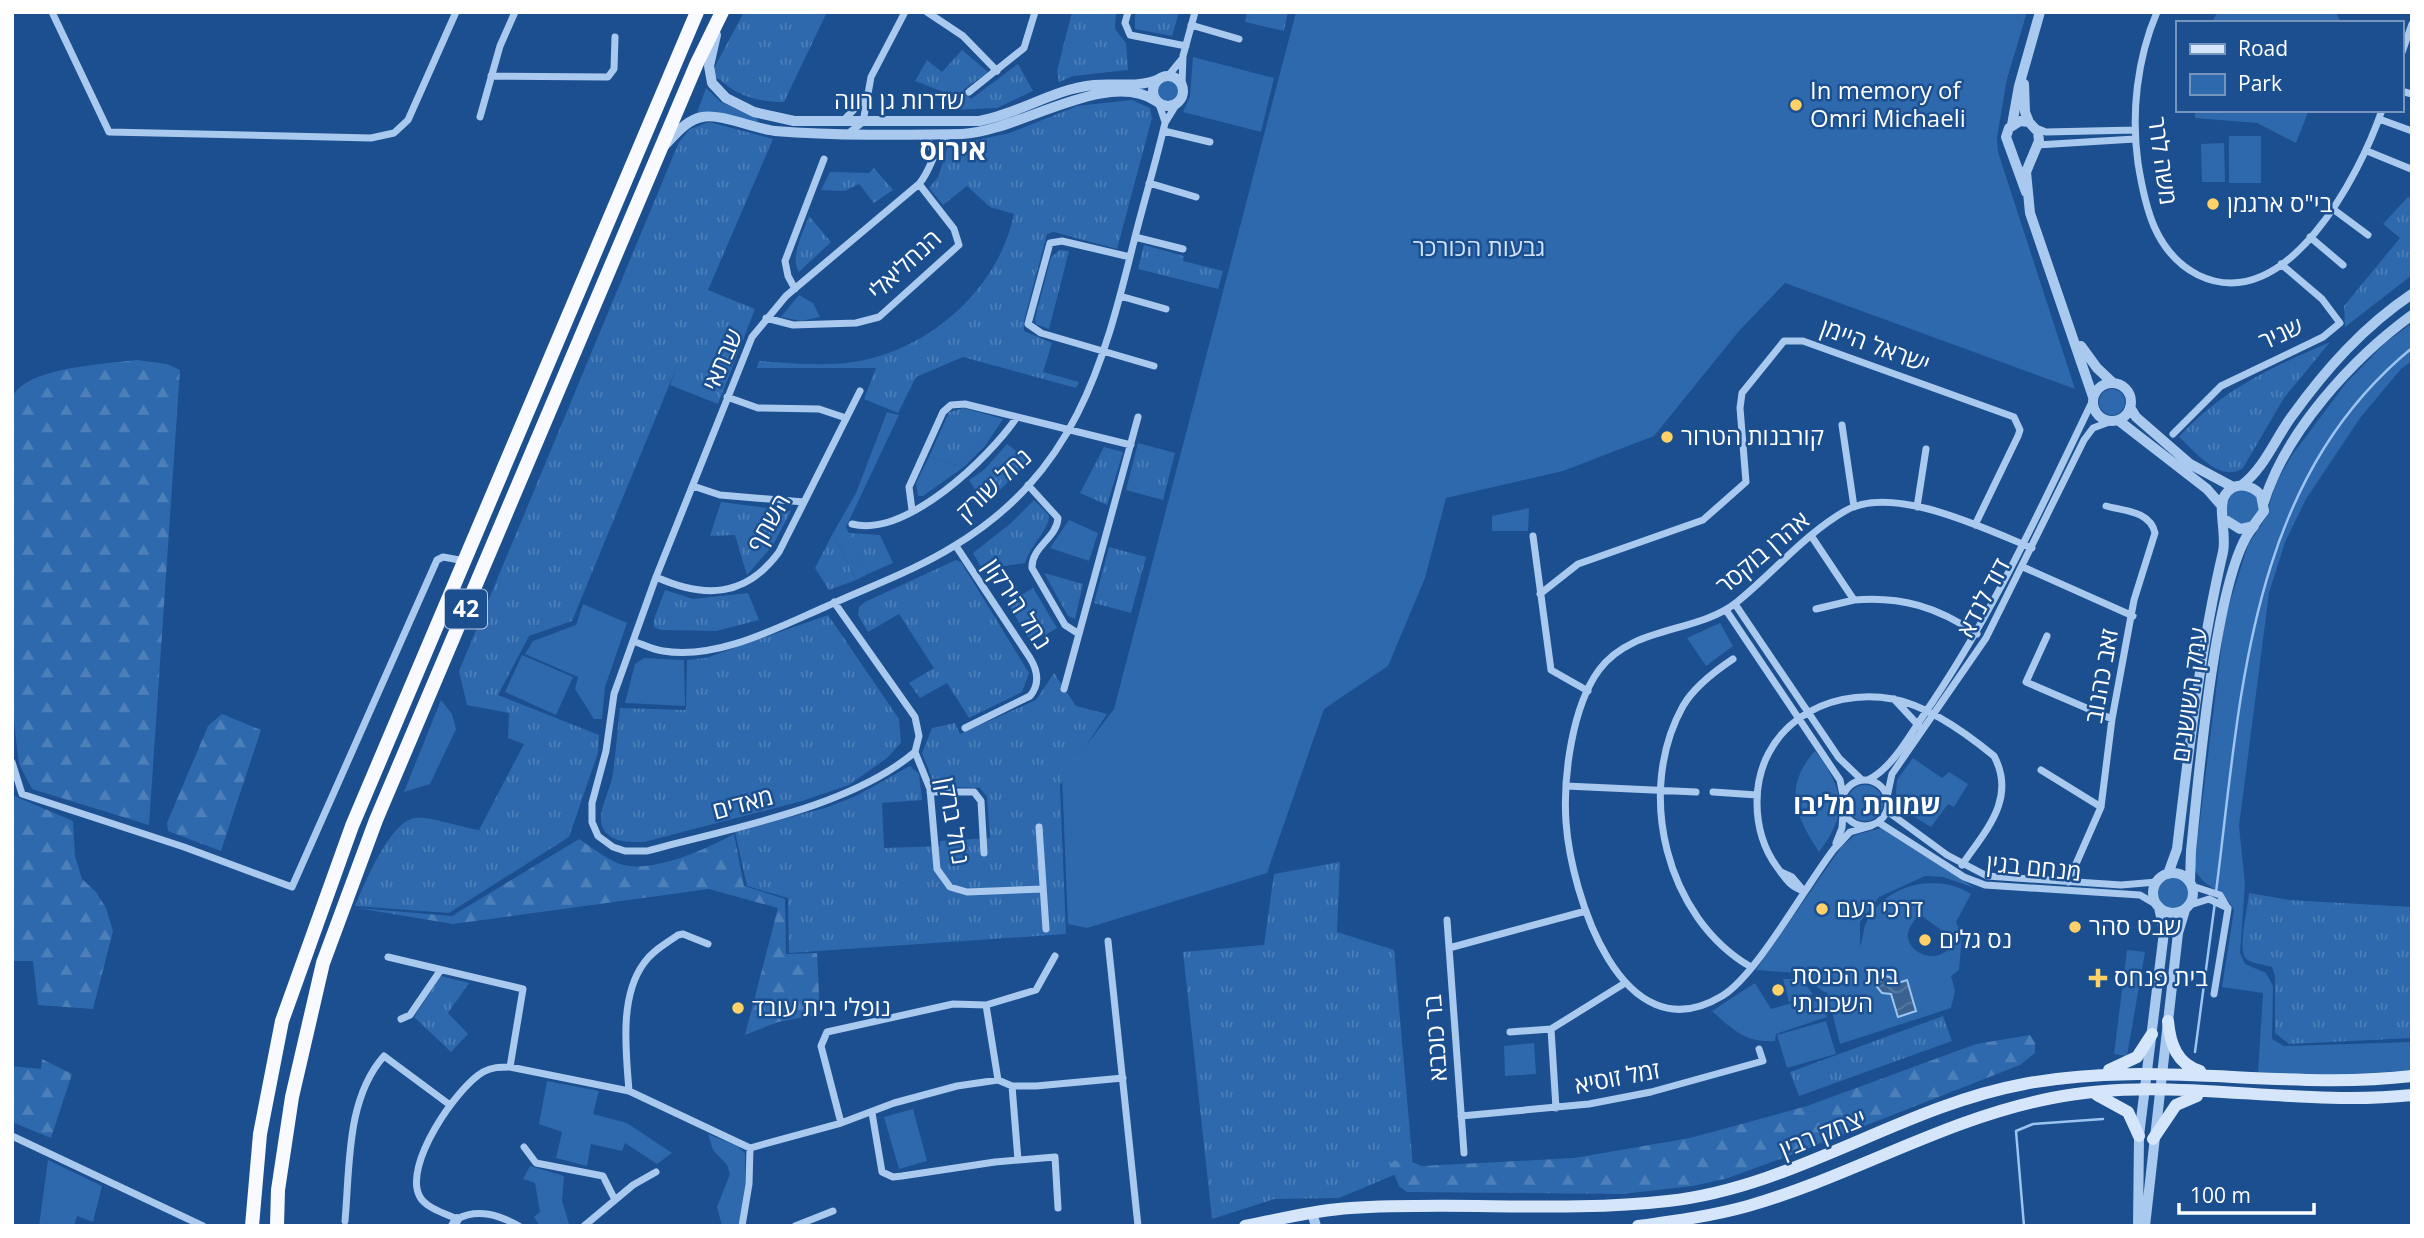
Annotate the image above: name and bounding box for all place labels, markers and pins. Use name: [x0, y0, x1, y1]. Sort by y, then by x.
place label: In memory of Omri Michaeli: [1810, 73, 1966, 134]
marker: In memory of Omri Michaeli: [1788, 97, 1804, 113]
place label: בי"ס ארגמן: [2227, 186, 2333, 219]
marker: בי"ס ארגמן: [2205, 196, 2221, 212]
place label: קורבנות הטרור: [1681, 419, 1824, 452]
marker: קורבנות הטרור: [1659, 429, 1675, 445]
place label: דרכי נעם: [1836, 891, 1923, 924]
marker: דרכי נעם: [1814, 901, 1830, 917]
place label: שבט סהר: [2089, 909, 2181, 942]
marker: שבט סהר: [2067, 919, 2083, 935]
place label: נס גלים: [1939, 922, 2012, 955]
marker: נס גלים: [1917, 932, 1933, 948]
place label: בית הכנסת השכונתי: [1792, 958, 1899, 1019]
place label: בית פנחס: [2114, 960, 2208, 993]
marker: בית פנחס: [2088, 968, 2108, 988]
marker: בית הכנסת השכונתי: [1770, 982, 1786, 998]
place label: נופלי בית עובד: [752, 990, 891, 1023]
marker: נופלי בית עובד: [730, 1000, 746, 1016]

